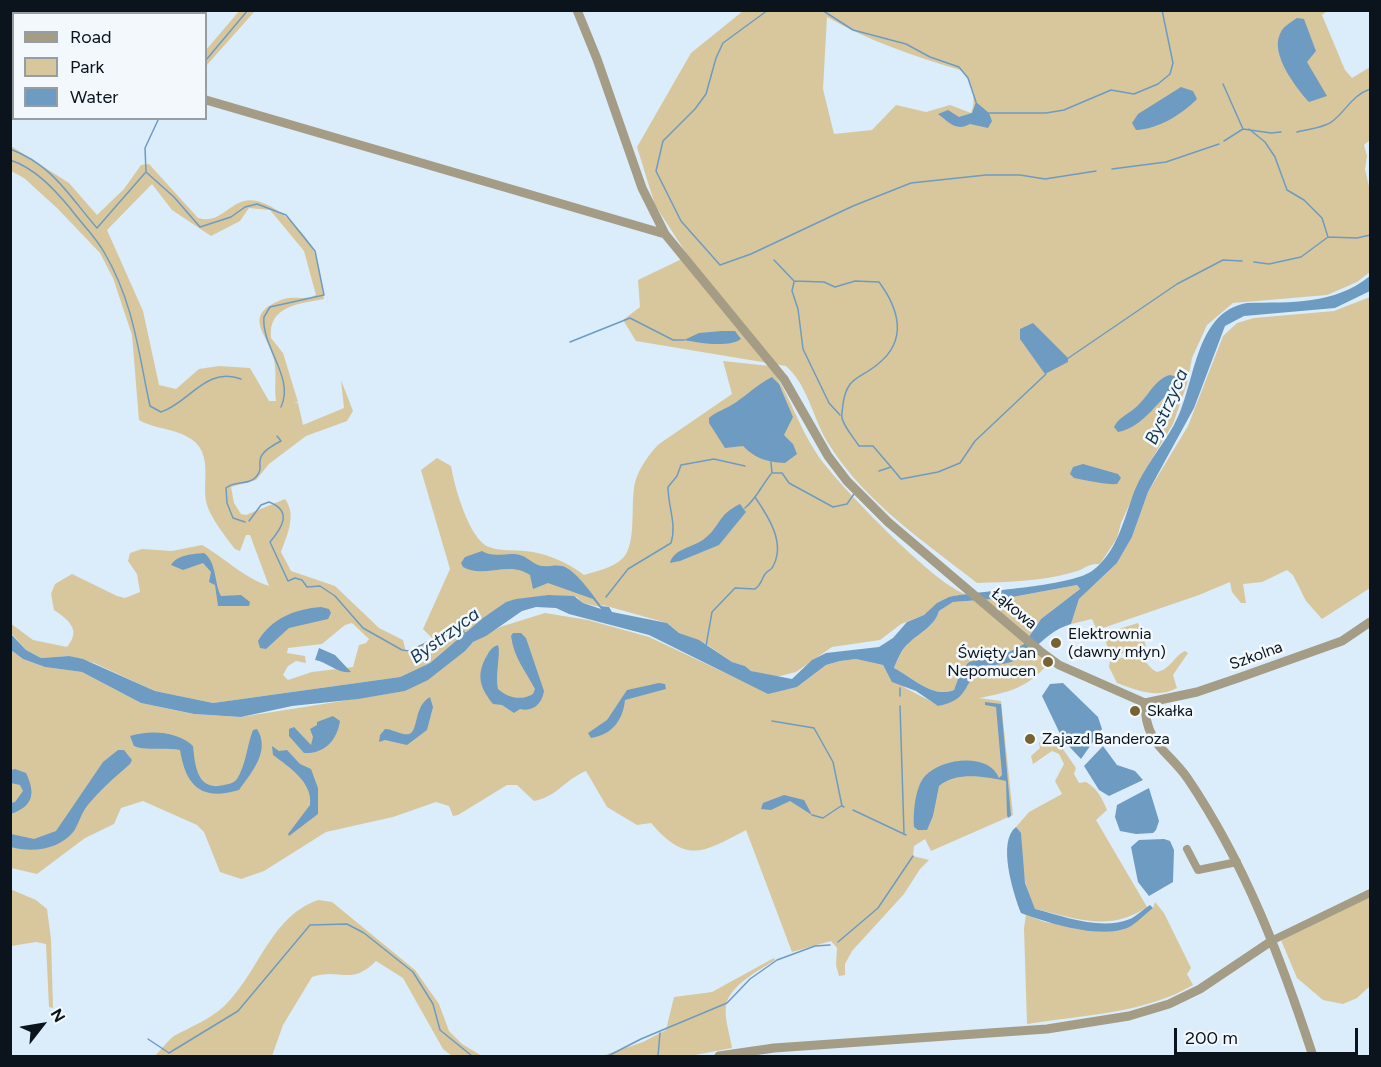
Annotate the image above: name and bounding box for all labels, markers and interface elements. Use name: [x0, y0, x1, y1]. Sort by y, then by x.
legend: [12, 12, 207, 120]
text: Road: [70, 26, 111, 48]
text: Park: [70, 56, 104, 78]
text: Water: [70, 86, 118, 108]
water label: Bystrzyca: [1141, 366, 1193, 448]
street label: Łąkowa: [987, 584, 1041, 634]
water label: Bystrzyca: [406, 604, 484, 668]
place label: Elektrownia (dawny młyn): [1068, 624, 1166, 662]
marker: Elektrownia (dawny młyn): [1049, 636, 1063, 650]
street label: Szkolna: [1227, 638, 1285, 674]
place label: Święty Jan Nepomucen: [947, 643, 1036, 681]
marker: Święty Jan Nepomucen: [1041, 655, 1055, 669]
place label: Skałka: [1147, 701, 1193, 721]
marker: Skałka: [1128, 704, 1142, 718]
place label: Zajazd Banderoza: [1042, 729, 1170, 749]
marker: Zajazd Banderoza: [1023, 732, 1037, 746]
north arrow: [12, 995, 72, 1055]
text: N: [47, 1005, 69, 1026]
scale bar: [1177, 1016, 1362, 1054]
text: 200 m: [1185, 1027, 1238, 1049]

